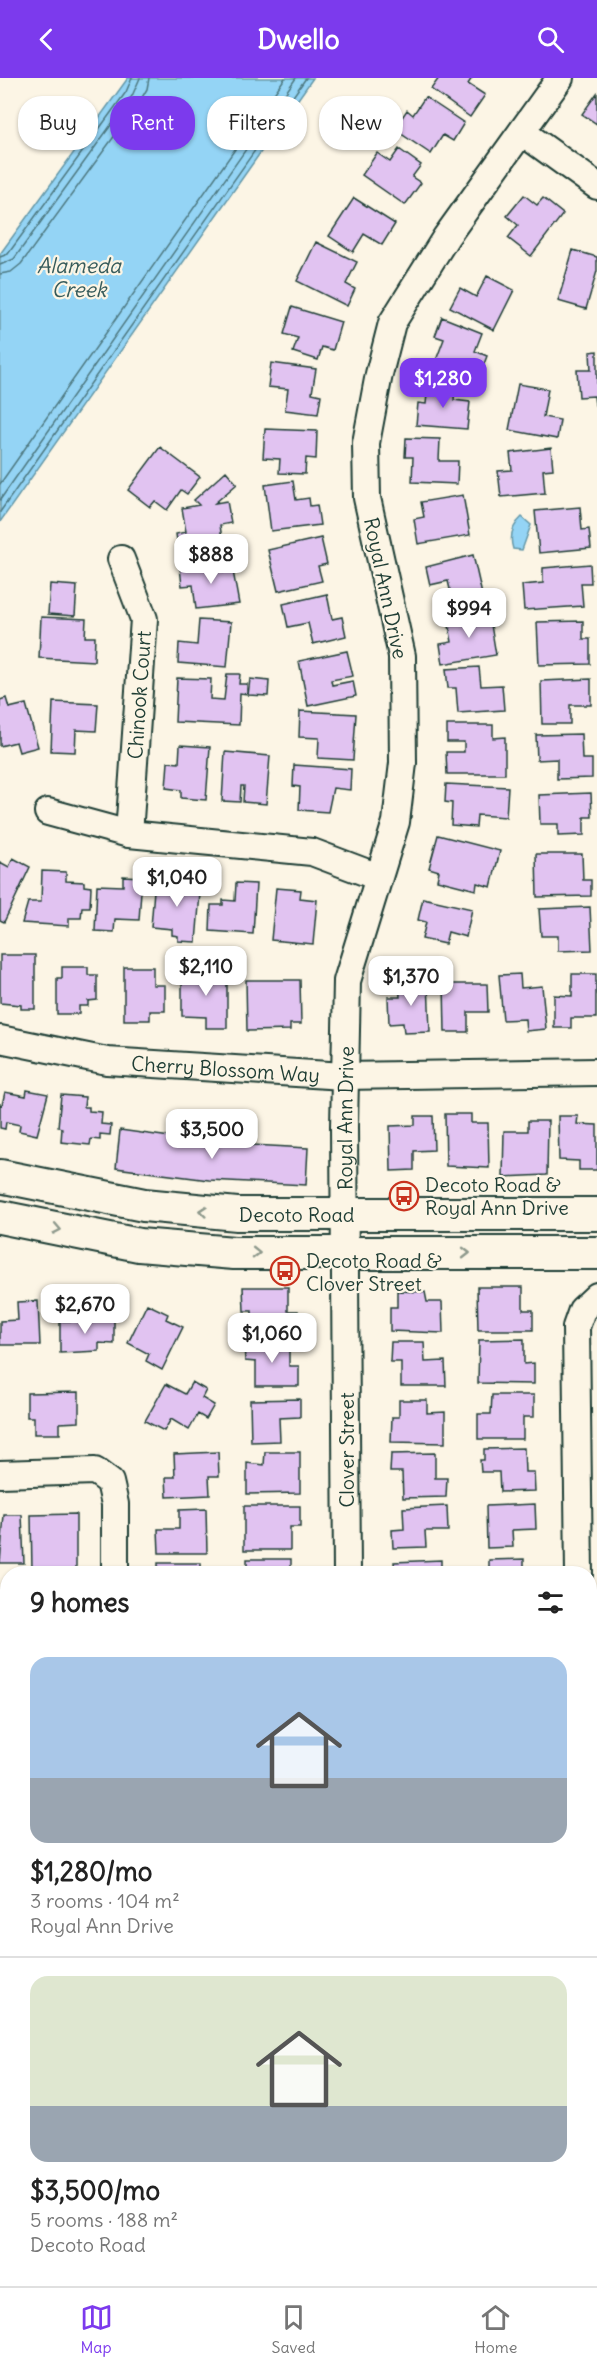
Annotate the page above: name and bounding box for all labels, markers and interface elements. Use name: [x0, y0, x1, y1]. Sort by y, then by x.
text: Dwello: [257, 22, 340, 56]
icon: back: [30, 23, 63, 56]
icon: search: [534, 23, 567, 56]
chip: Buy: [18, 96, 98, 150]
chip: Rent: [110, 96, 195, 150]
chip: Filters: [207, 96, 307, 150]
chip: New: [319, 96, 403, 150]
water label: Alameda Creek: [37, 252, 122, 303]
pin: $1,280: [394, 358, 492, 409]
text: $1,280: [414, 365, 472, 390]
street label: Royal Ann Drive: [359, 515, 413, 661]
pin: $888: [175, 534, 247, 585]
text: $888: [188, 541, 234, 566]
pin: $994: [433, 588, 505, 639]
text: $994: [446, 595, 492, 620]
street label: Chinook Court: [122, 630, 156, 760]
pin: $1,040: [128, 857, 226, 908]
text: $1,040: [147, 864, 207, 889]
pin: $2,110: [157, 946, 255, 997]
text: $2,110: [179, 953, 233, 978]
pin: $1,370: [362, 956, 460, 1007]
text: $1,370: [382, 963, 440, 988]
street label: Royal Ann Drive: [331, 1046, 358, 1190]
street label: Cherry Blossom Way: [131, 1050, 321, 1087]
pin: $3,500: [163, 1109, 261, 1160]
text: $3,500: [180, 1116, 244, 1141]
place label: Decoto Road & Royal Ann Drive: [425, 1172, 569, 1220]
bus stop icon: Decoto Road & Royal Ann Drive: [388, 1180, 420, 1212]
street label: Decoto Road: [239, 1202, 355, 1227]
one-way arrow: [198, 1205, 207, 1218]
one-way arrow: [52, 1223, 62, 1235]
one-way arrow: [252, 1247, 261, 1259]
one-way arrow: [462, 1247, 471, 1259]
place label: Decoto Road & Clover Street: [306, 1248, 442, 1296]
bus stop icon: Decoto Road & Clover Street: [269, 1255, 301, 1287]
pin: $2,670: [36, 1284, 134, 1335]
text: $2,670: [55, 1291, 115, 1316]
pin: $1,060: [223, 1313, 321, 1364]
text: $1,060: [242, 1320, 302, 1345]
street label: Clover Street: [334, 1392, 359, 1508]
text: 9 homes: [30, 1586, 129, 1619]
icon: filters: [534, 1586, 567, 1619]
icon: home: [245, 1696, 353, 1804]
text: $1,280/mo: [30, 1855, 152, 1888]
text: 3 rooms · 104 m²: [30, 1888, 180, 1913]
text: Royal Ann Drive: [30, 1913, 174, 1938]
icon: home: [245, 2015, 353, 2123]
text: $3,500/mo: [30, 2174, 160, 2207]
text: 5 rooms · 188 m²: [30, 2207, 178, 2232]
text: Decoto Road: [30, 2232, 146, 2257]
tab: Map: [80, 2301, 113, 2357]
tab: Saved: [272, 2301, 315, 2357]
tab: Home: [474, 2301, 517, 2357]

